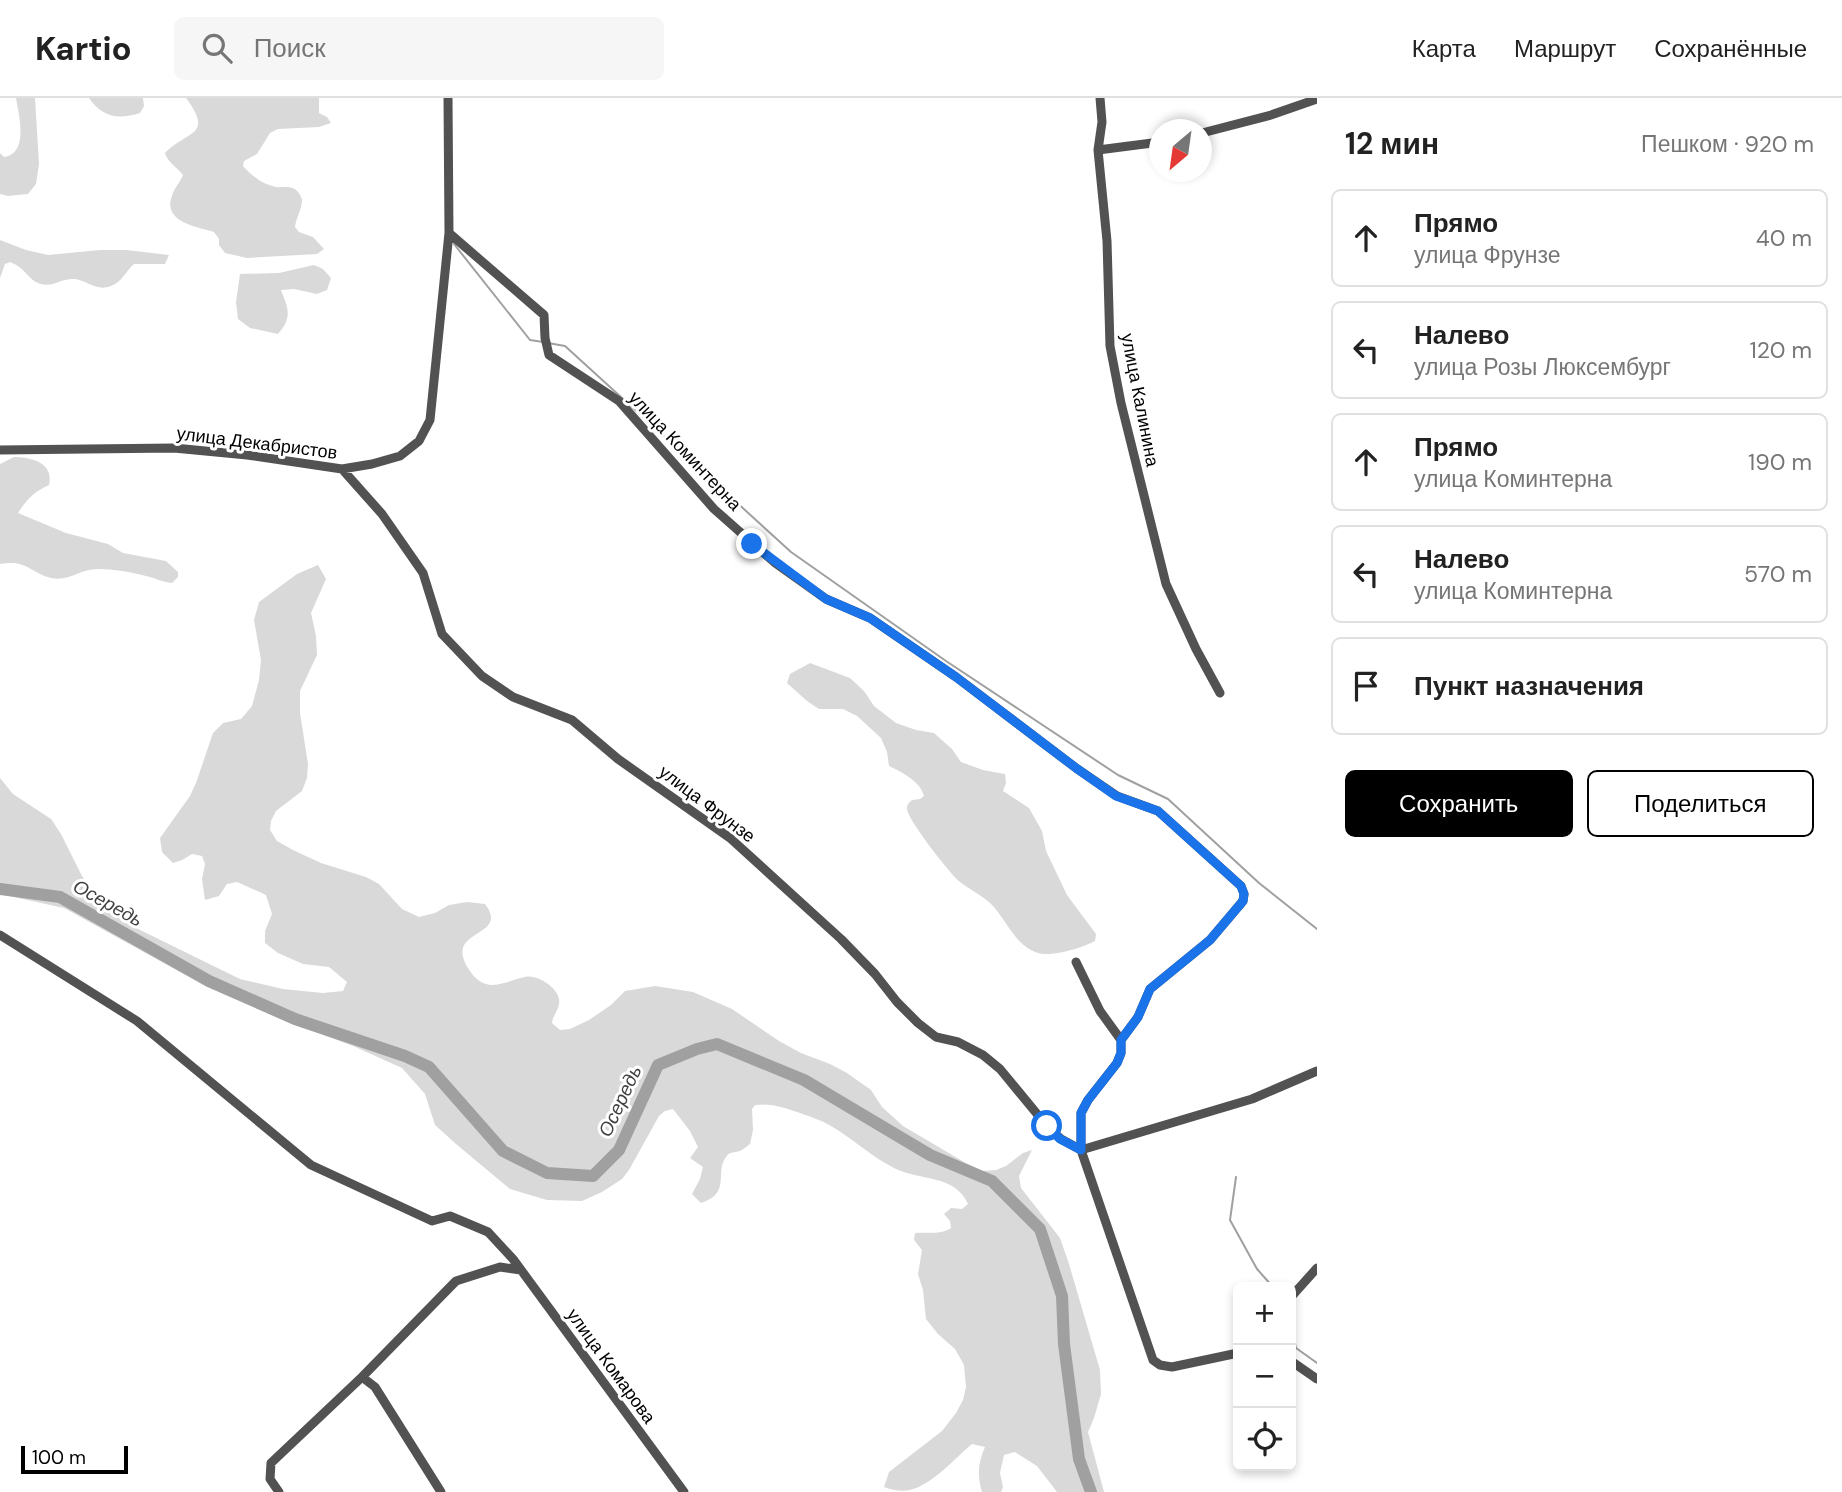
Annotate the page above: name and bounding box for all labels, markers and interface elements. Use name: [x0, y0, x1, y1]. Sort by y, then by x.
search box: [174, 17, 664, 80]
text: Kartio: [35, 27, 132, 70]
icon: search: [198, 29, 236, 67]
text: Поиск: [254, 31, 326, 65]
text: Карта: [1412, 33, 1476, 64]
text: Маршрут: [1514, 33, 1616, 64]
text: Сохранённые: [1654, 33, 1807, 64]
north arrow: [1149, 119, 1212, 182]
text: 12 мин: [1345, 124, 1439, 163]
text: Пешком · 920 m: [1641, 129, 1814, 159]
text: Прямо: [1414, 206, 1498, 240]
icon: ahead: [1347, 219, 1385, 257]
text: 40 m: [1756, 223, 1812, 253]
text: улица Фрунзе: [1414, 240, 1561, 270]
text: Налево: [1414, 318, 1509, 352]
street label: улица Калинина: [1115, 331, 1165, 470]
icon: left: [1347, 331, 1385, 369]
text: 120 m: [1749, 335, 1812, 365]
text: улица Розы Люксембург: [1414, 352, 1671, 382]
street label: улица Коминтерна: [623, 386, 747, 517]
street label: улица Декабристов: [175, 421, 339, 465]
text: Прямо: [1414, 430, 1498, 464]
icon: ahead: [1347, 443, 1385, 481]
text: 190 m: [1748, 447, 1812, 477]
text: улица Коминтерна: [1414, 464, 1612, 494]
route end: [736, 528, 767, 559]
text: Налево: [1414, 542, 1509, 576]
icon: left: [1347, 555, 1385, 593]
text: 570 m: [1744, 559, 1812, 589]
text: улица Коминтерна: [1414, 576, 1612, 606]
icon: arrive: [1347, 667, 1385, 705]
text: Пункт назначения: [1414, 669, 1644, 703]
street label: улица Фрунзе: [654, 760, 760, 848]
button: Сохранить: [1345, 770, 1573, 837]
button: Поделиться: [1587, 770, 1814, 837]
water label: Осередь: [69, 874, 147, 932]
water label: Осередь: [593, 1061, 647, 1141]
route start: [1031, 1110, 1062, 1141]
map controls: [1233, 1282, 1296, 1471]
button: +: [1233, 1282, 1296, 1345]
street label: улица Комарова: [561, 1304, 661, 1429]
button: −: [1233, 1345, 1296, 1408]
button: locate: [1233, 1408, 1296, 1471]
scale bar: [21, 1443, 128, 1475]
text: 100 m: [32, 1445, 86, 1470]

